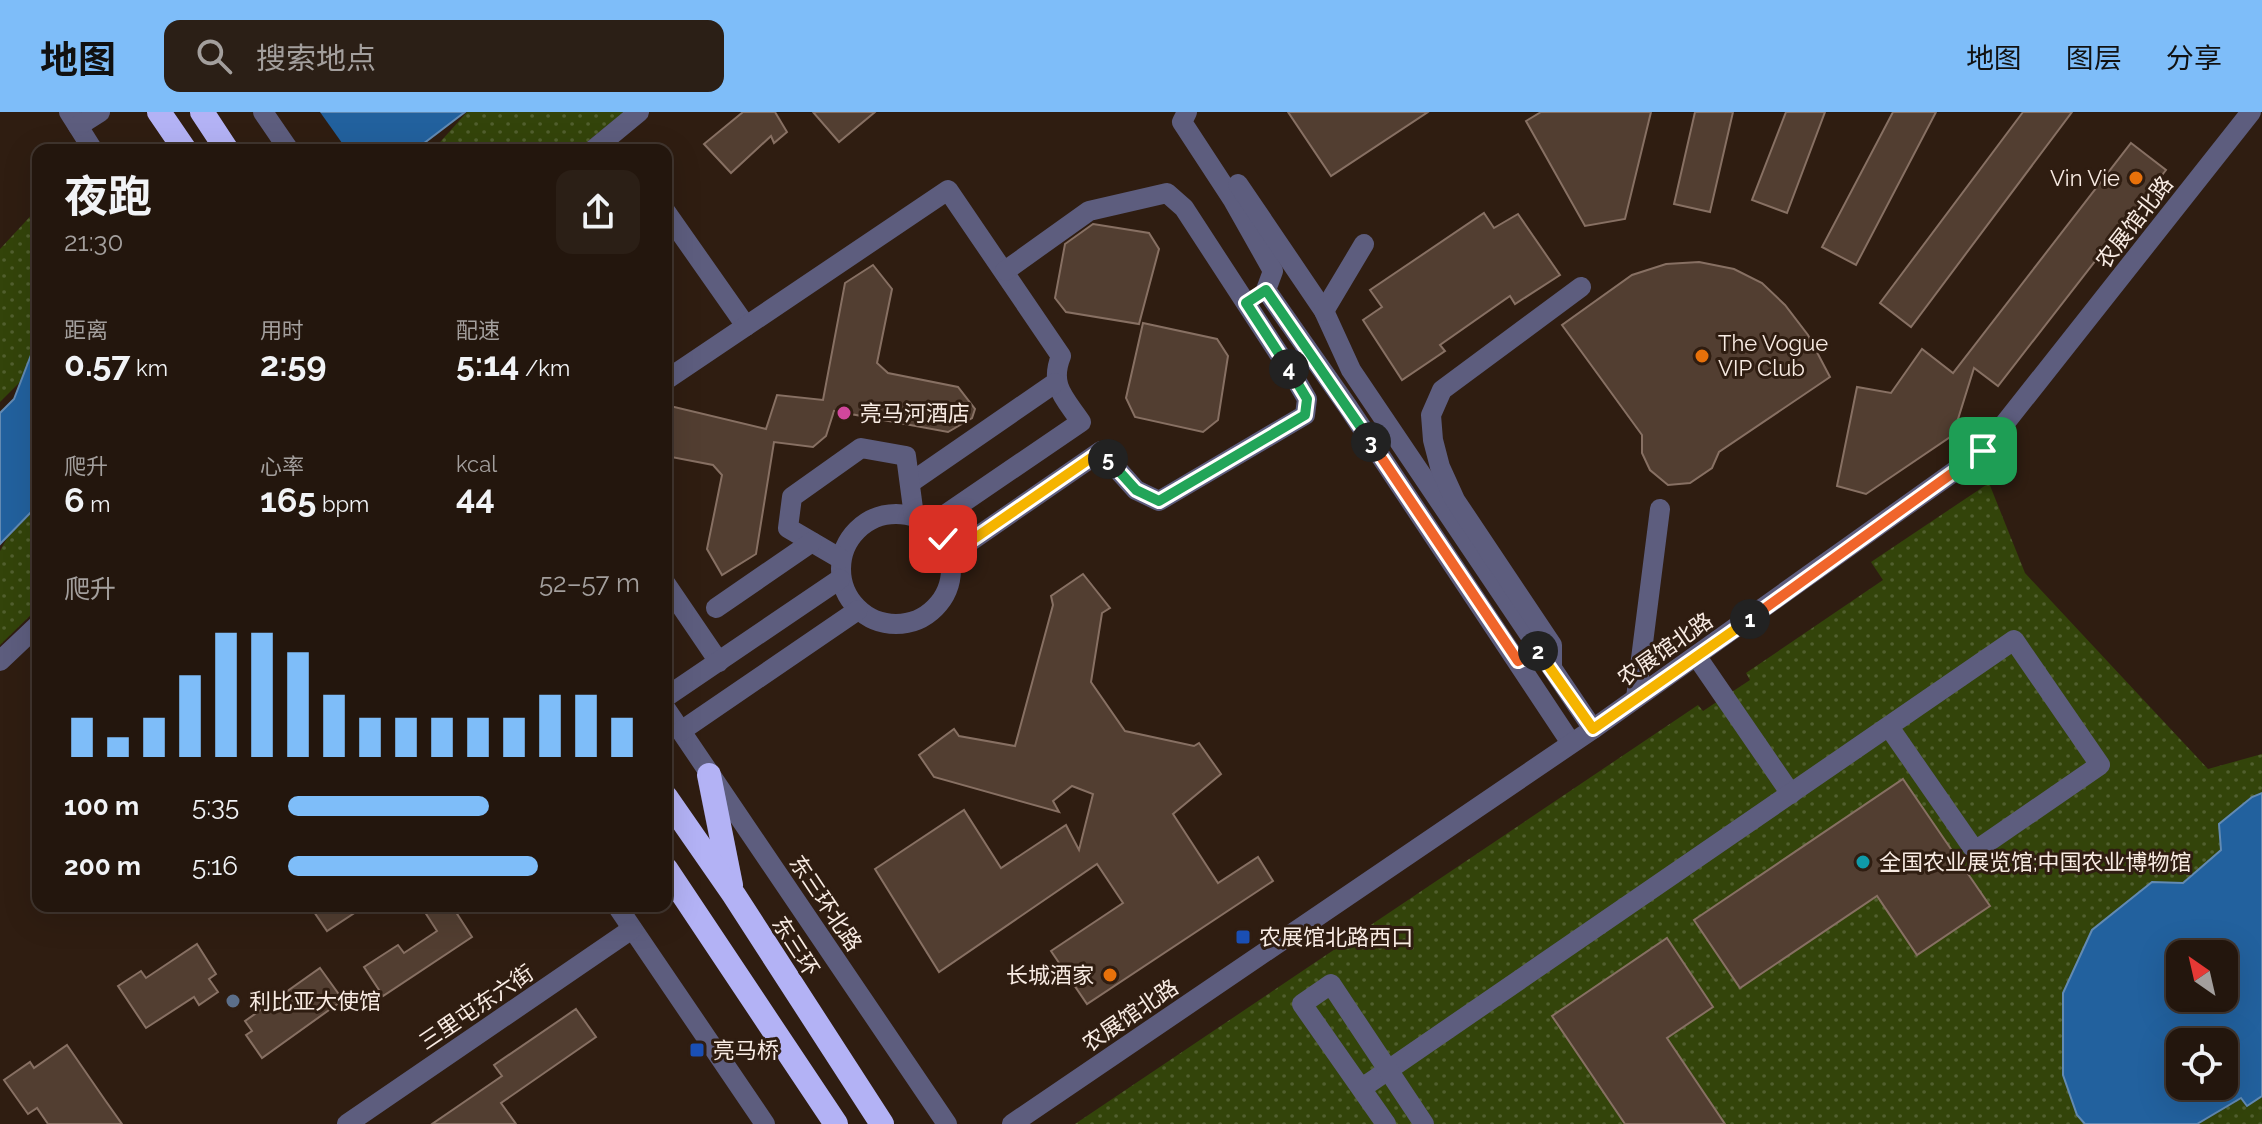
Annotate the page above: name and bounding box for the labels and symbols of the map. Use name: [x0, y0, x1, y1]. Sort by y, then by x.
place label: Vin Vie: [2050, 165, 2120, 191]
marker: Vin Vie: [2127, 169, 2145, 187]
street label: 农展馆北路: [2090, 171, 2178, 273]
place label: The Vogue VIP Club: [1718, 330, 1828, 381]
marker: The Vogue VIP Club: [1693, 347, 1711, 365]
pin: 4: [1269, 349, 1309, 389]
place label: 亮马河酒店: [860, 400, 970, 426]
marker: 亮马河酒店: [835, 404, 853, 422]
pin: [1949, 417, 2017, 485]
pin: 3: [1351, 422, 1391, 462]
pin: 5: [1088, 439, 1128, 479]
pin: [909, 505, 977, 573]
pin: 1: [1730, 599, 1770, 639]
street label: 农展馆北路: [1612, 607, 1718, 691]
pin: 2: [1518, 631, 1558, 671]
place label: 全国农业展览馆;中国农业博物馆: [1879, 849, 2192, 875]
street label: 东三环北路: [784, 850, 868, 956]
marker: 全国农业展览馆;中国农业博物馆: [1854, 853, 1872, 871]
street label: 东三环: [767, 911, 825, 981]
place label: 农展馆北路西口: [1259, 924, 1413, 950]
marker: 农展馆北路西口: [1234, 928, 1252, 946]
north arrow: [2166, 940, 2238, 1012]
street label: 三里屯东六街: [414, 959, 538, 1055]
place label: 长城酒家: [1006, 962, 1094, 988]
marker: 长城酒家: [1101, 966, 1119, 984]
street label: 农展馆北路: [1077, 973, 1183, 1057]
place label: 利比亚大使馆: [249, 988, 381, 1014]
marker: 利比亚大使馆: [224, 992, 242, 1010]
place label: 亮马桥: [713, 1037, 779, 1063]
marker: 亮马桥: [688, 1041, 706, 1059]

